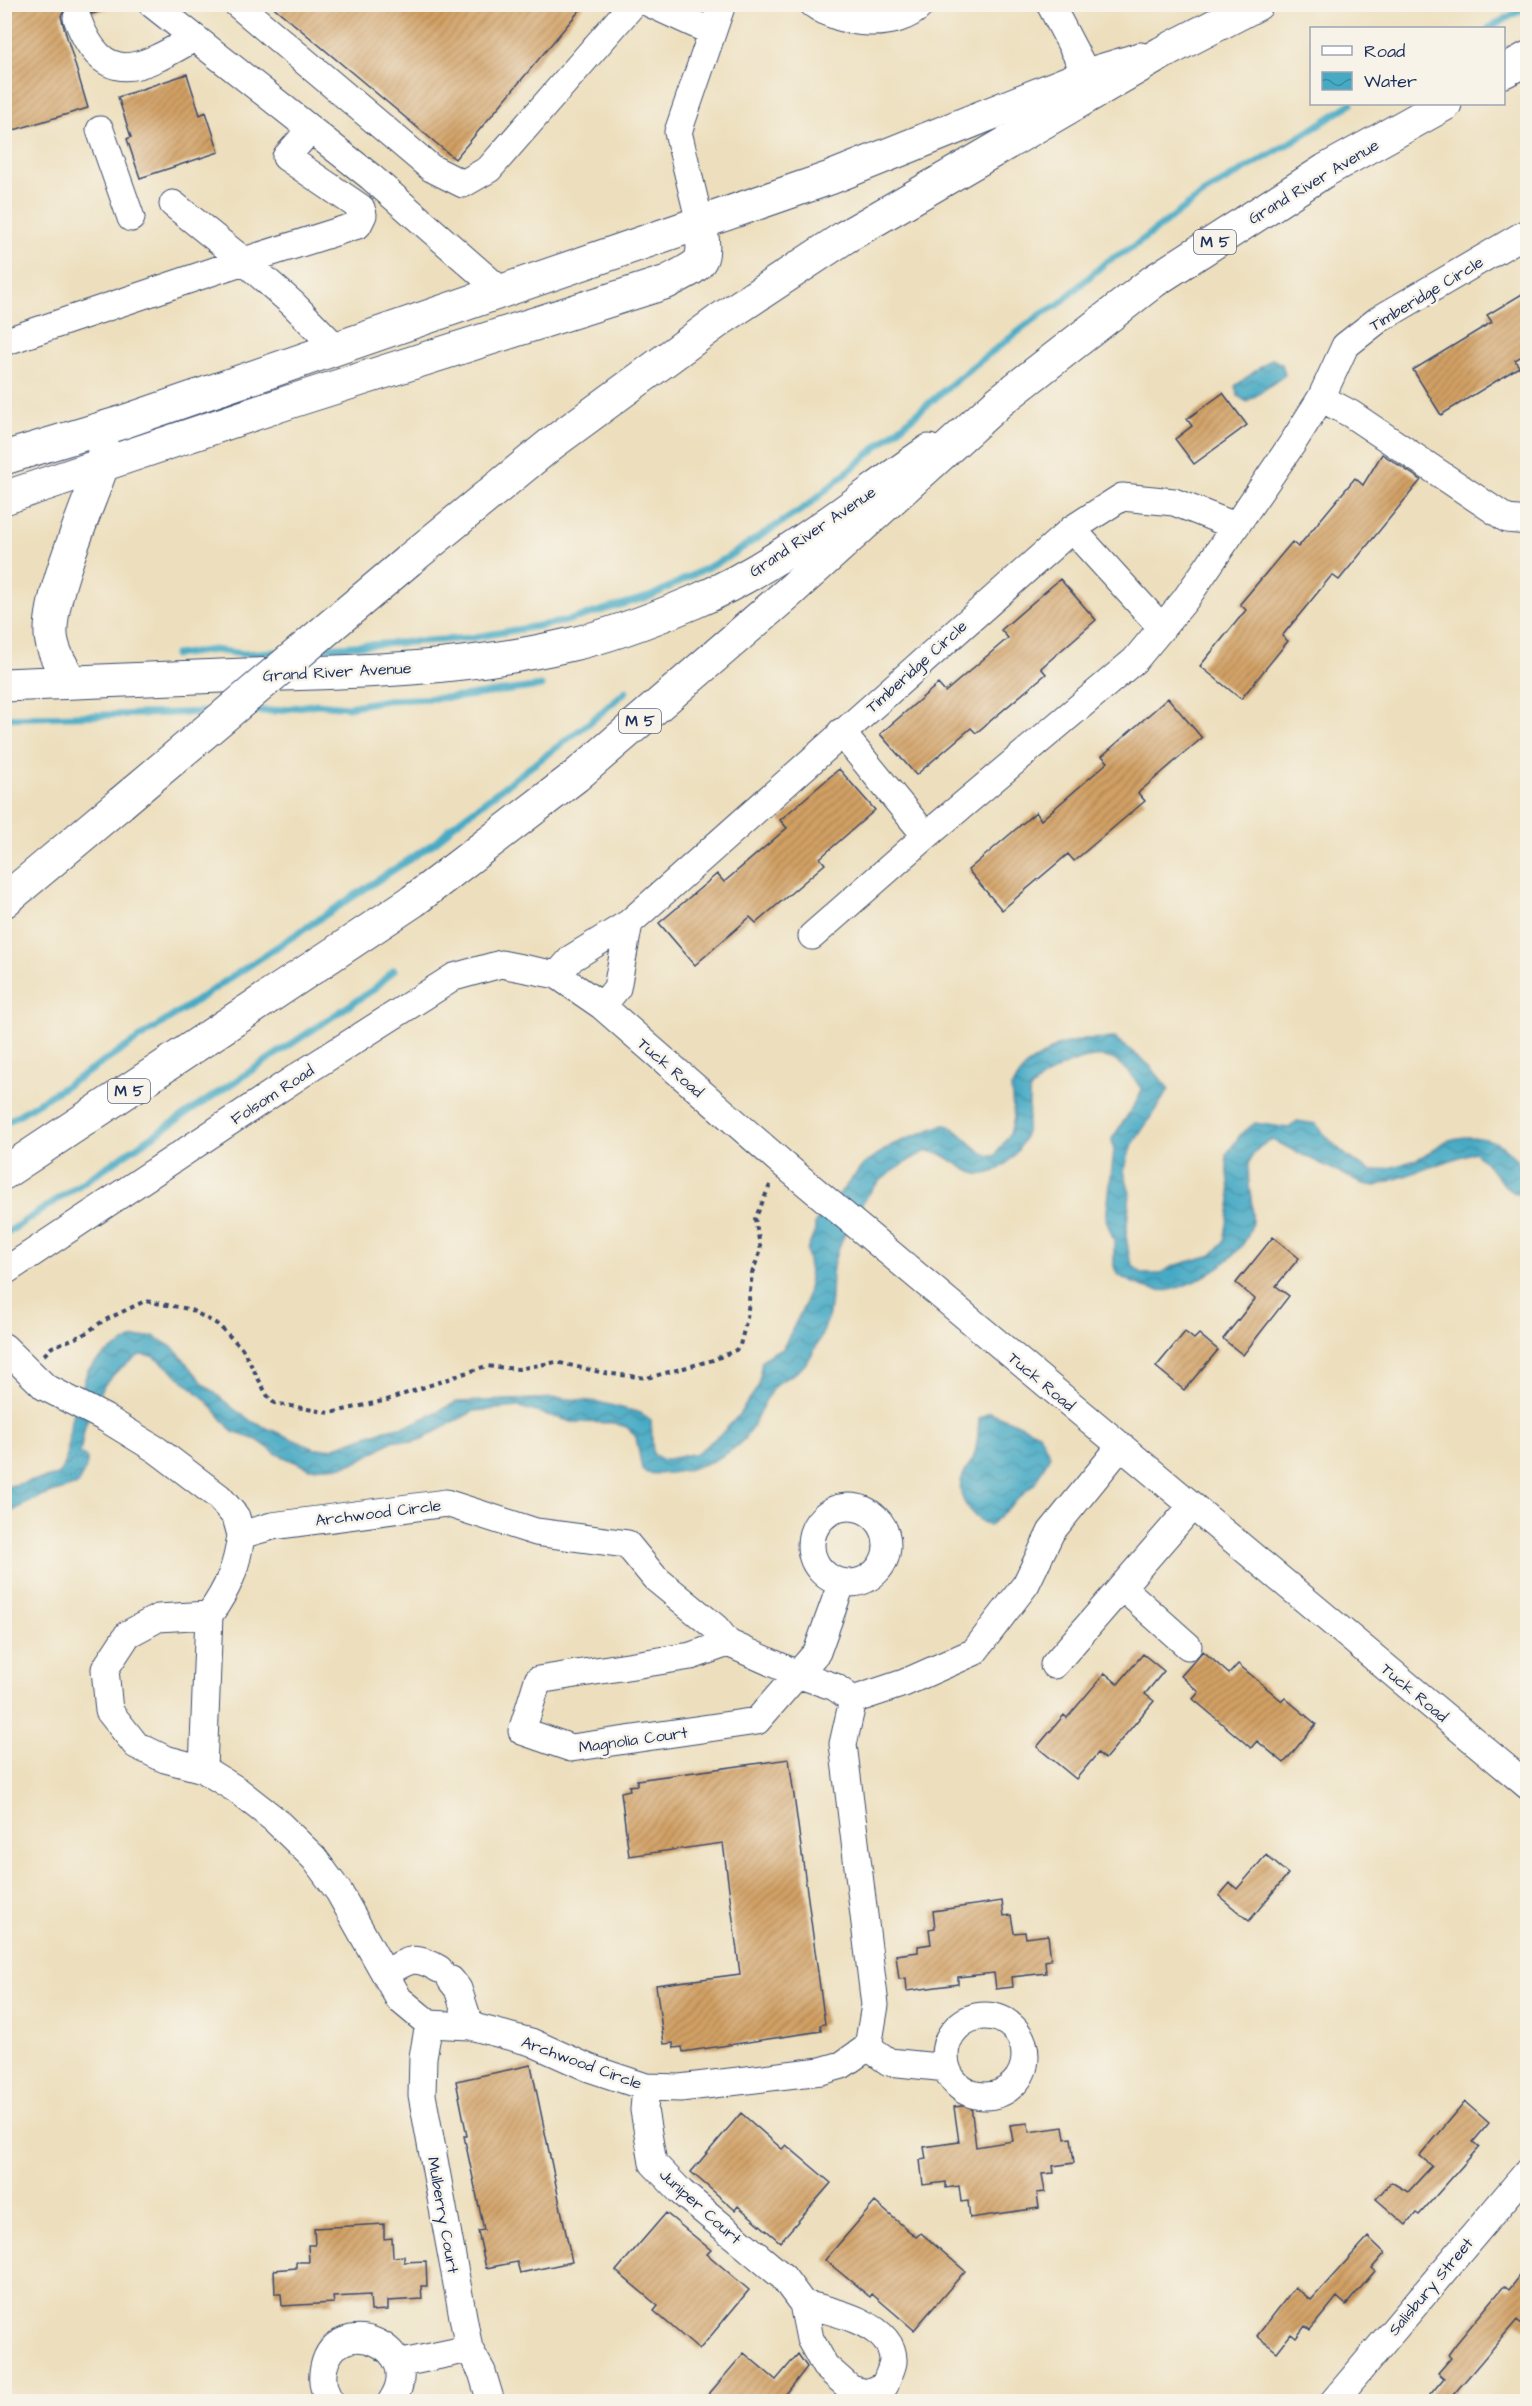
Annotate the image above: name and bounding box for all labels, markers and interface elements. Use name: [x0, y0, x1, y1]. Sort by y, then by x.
legend: [1310, 27, 1505, 105]
text: Road: [1364, 39, 1405, 64]
text: Water: [1364, 69, 1417, 94]
street label: Grand River Avenue: [1244, 134, 1383, 230]
road number: M 5: [1194, 230, 1236, 254]
street label: Timberidge Circle: [1366, 251, 1488, 337]
street label: Grand River Avenue: [745, 481, 881, 583]
street label: Timberidge Circle: [861, 615, 973, 719]
street label: Grand River Avenue: [262, 657, 412, 687]
road number: M 5: [619, 709, 661, 733]
street label: Tuck Road: [632, 1033, 708, 1103]
street label: Folsom Road: [227, 1060, 318, 1130]
road number: M 5: [108, 1079, 150, 1103]
street label: Tuck Road: [1003, 1347, 1080, 1416]
street label: Archwood Circle: [314, 1494, 443, 1532]
street label: Tuck Road: [1376, 1658, 1453, 1727]
street label: Magnolia Court: [577, 1721, 690, 1760]
street label: Archwood Circle: [518, 2031, 645, 2095]
street label: Mulberry Court: [421, 2155, 464, 2276]
street label: Juniper Court: [654, 2164, 747, 2250]
street label: Salisbury Street: [1383, 2232, 1479, 2341]

